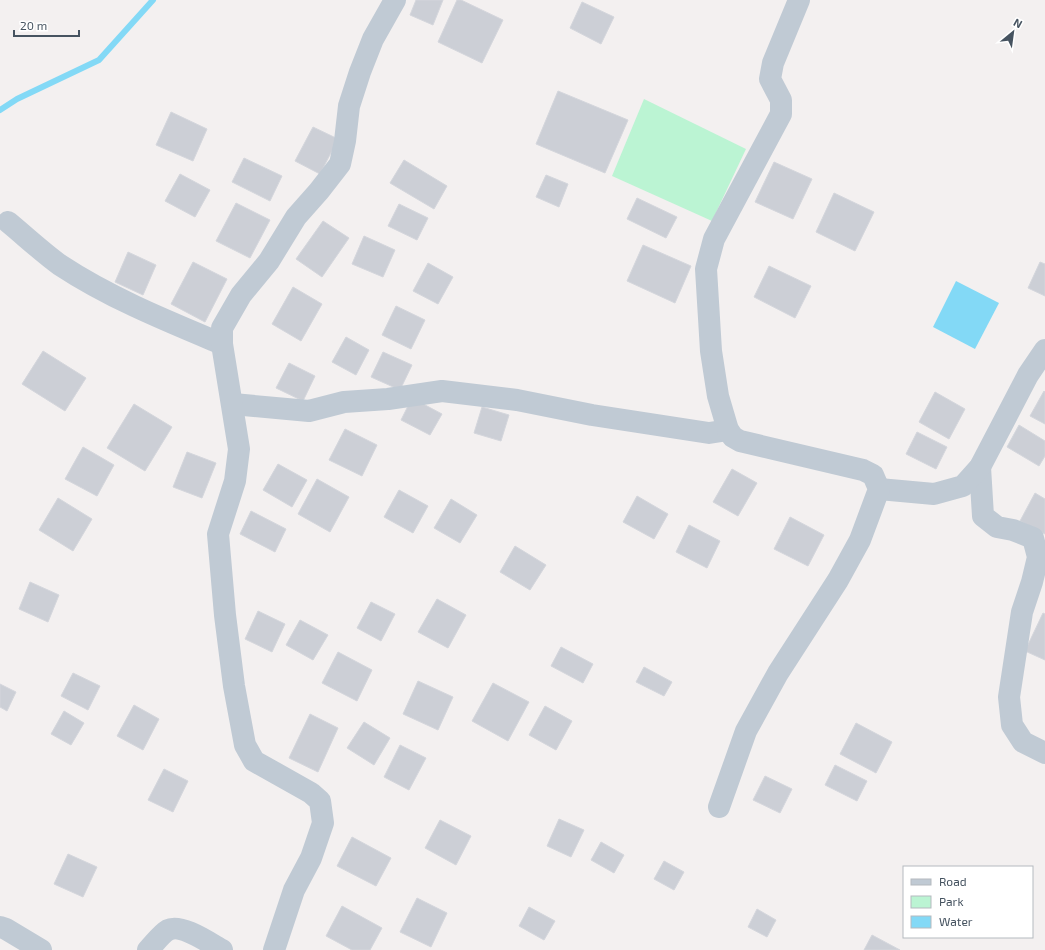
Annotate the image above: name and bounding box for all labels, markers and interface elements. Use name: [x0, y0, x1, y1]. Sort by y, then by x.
scale bar: [14, 12, 79, 38]
north arrow: [993, 12, 1033, 52]
text: N: [1011, 15, 1025, 30]
text: 20 m: [20, 18, 47, 32]
legend: [903, 866, 1033, 938]
text: Road: [939, 874, 967, 888]
text: Park: [939, 894, 964, 908]
text: Water: [939, 914, 973, 928]

